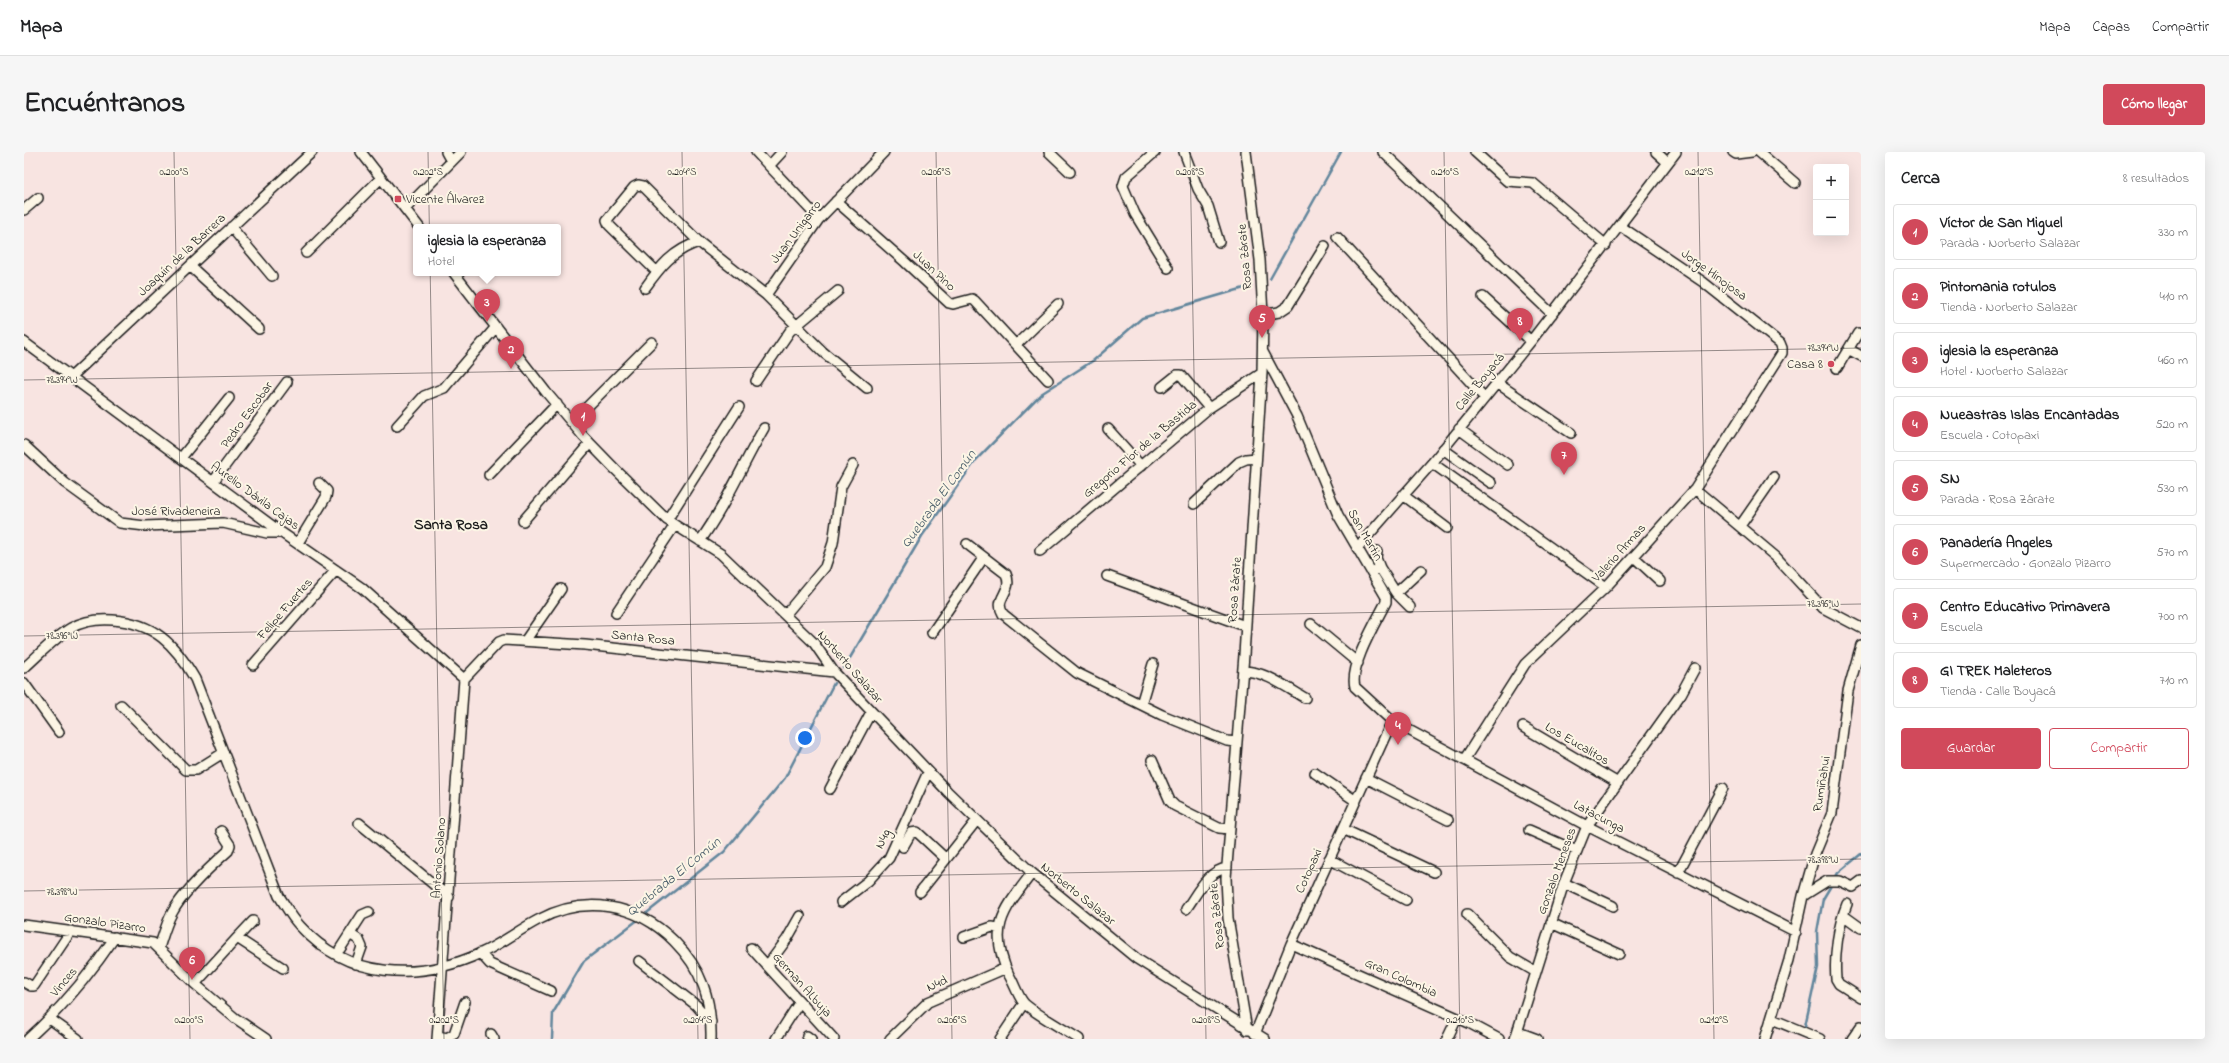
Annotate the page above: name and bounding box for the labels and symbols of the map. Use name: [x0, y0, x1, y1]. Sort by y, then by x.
text: 0.200°S: [159, 165, 189, 180]
text: 0.202°S: [413, 165, 443, 180]
text: 0.204°S: [668, 165, 697, 180]
text: 0.206°S: [921, 165, 951, 180]
text: 0.208°S: [1176, 165, 1205, 180]
text: 0.210°S: [1431, 165, 1460, 180]
text: 0.212°S: [1685, 165, 1714, 180]
place label: Vicente Álvarez: [405, 190, 485, 209]
marker: Vicente Álvarez: [393, 194, 403, 204]
street label: Juan Unigarro: [766, 196, 827, 268]
street label: Joaquín de la Barrera: [134, 209, 230, 301]
street label: Rosa Zárate: [1233, 223, 1257, 291]
street label: Jorge Hinojosa: [1676, 244, 1751, 306]
street label: Juan Pino: [908, 246, 960, 296]
pin: 3: [474, 289, 500, 322]
pin: 5: [1249, 305, 1275, 338]
pin: 8: [1507, 308, 1533, 341]
pin: 2: [498, 336, 524, 369]
text: 78.394°W: [1807, 341, 1839, 356]
street label: Calle Boyacá: [1451, 349, 1510, 416]
place label: Casa 8: [1787, 355, 1823, 374]
marker: Casa 8: [1826, 359, 1836, 369]
text: 78.394°W: [46, 373, 78, 388]
street label: Pedro Escobar: [216, 377, 278, 452]
street label: Gregorio Flor de la Bastida: [1079, 395, 1202, 503]
pin: 1: [570, 403, 596, 436]
pin: 7: [1551, 442, 1577, 475]
water label: Quebrada El Común: [896, 445, 982, 552]
street label: Aurelio Dávila Cajas: [206, 457, 304, 535]
street label: José Rivadeneira: [131, 502, 221, 521]
street label: San Martin: [1342, 506, 1388, 564]
district label: Santa Rosa: [414, 514, 488, 536]
street label: Valerio Armas: [1587, 519, 1651, 587]
street label: Rosa Zárate: [1223, 556, 1247, 624]
street label: Felipe Fuertes: [252, 574, 318, 645]
text: 78.396°W: [1807, 597, 1839, 612]
street label: Santa Rosa: [610, 625, 676, 651]
street label: Norberto Salazar: [813, 626, 888, 709]
text: 78.396°W: [46, 629, 78, 644]
pin: 4: [1385, 712, 1411, 745]
street label: Los Eucalitos: [1541, 718, 1613, 770]
your location: [795, 728, 815, 748]
street label: Rumiñahui: [1808, 755, 1836, 813]
street label: Latacunga: [1569, 796, 1628, 839]
street label: Antonio Solano: [427, 817, 451, 899]
street label: Gonzalo Meneses: [1533, 825, 1582, 917]
street label: N4g: [870, 826, 897, 852]
water label: Quebrada El Común: [622, 831, 727, 922]
street label: Cotopaxi: [1291, 846, 1327, 896]
text: 78.398°W: [1807, 853, 1839, 868]
street label: Norberto Salazar: [1036, 858, 1120, 931]
street label: Rosa Zárate: [1204, 882, 1230, 950]
text: 78.398°W: [46, 885, 78, 900]
street label: Gonzalo Pizarro: [63, 908, 147, 938]
pin: 6: [179, 947, 205, 980]
street label: German ALbuja: [768, 948, 836, 1022]
street label: Gran Colombia: [1362, 954, 1440, 1002]
street label: Vinces: [45, 963, 82, 1002]
street label: N4d: [923, 971, 951, 997]
text: 0.200°S: [174, 1013, 204, 1028]
text: 0.202°S: [429, 1013, 459, 1028]
text: 0.204°S: [684, 1013, 713, 1028]
text: 0.206°S: [937, 1013, 967, 1028]
text: 0.208°S: [1192, 1013, 1221, 1028]
text: 0.210°S: [1446, 1013, 1475, 1028]
text: 0.212°S: [1700, 1013, 1729, 1028]

